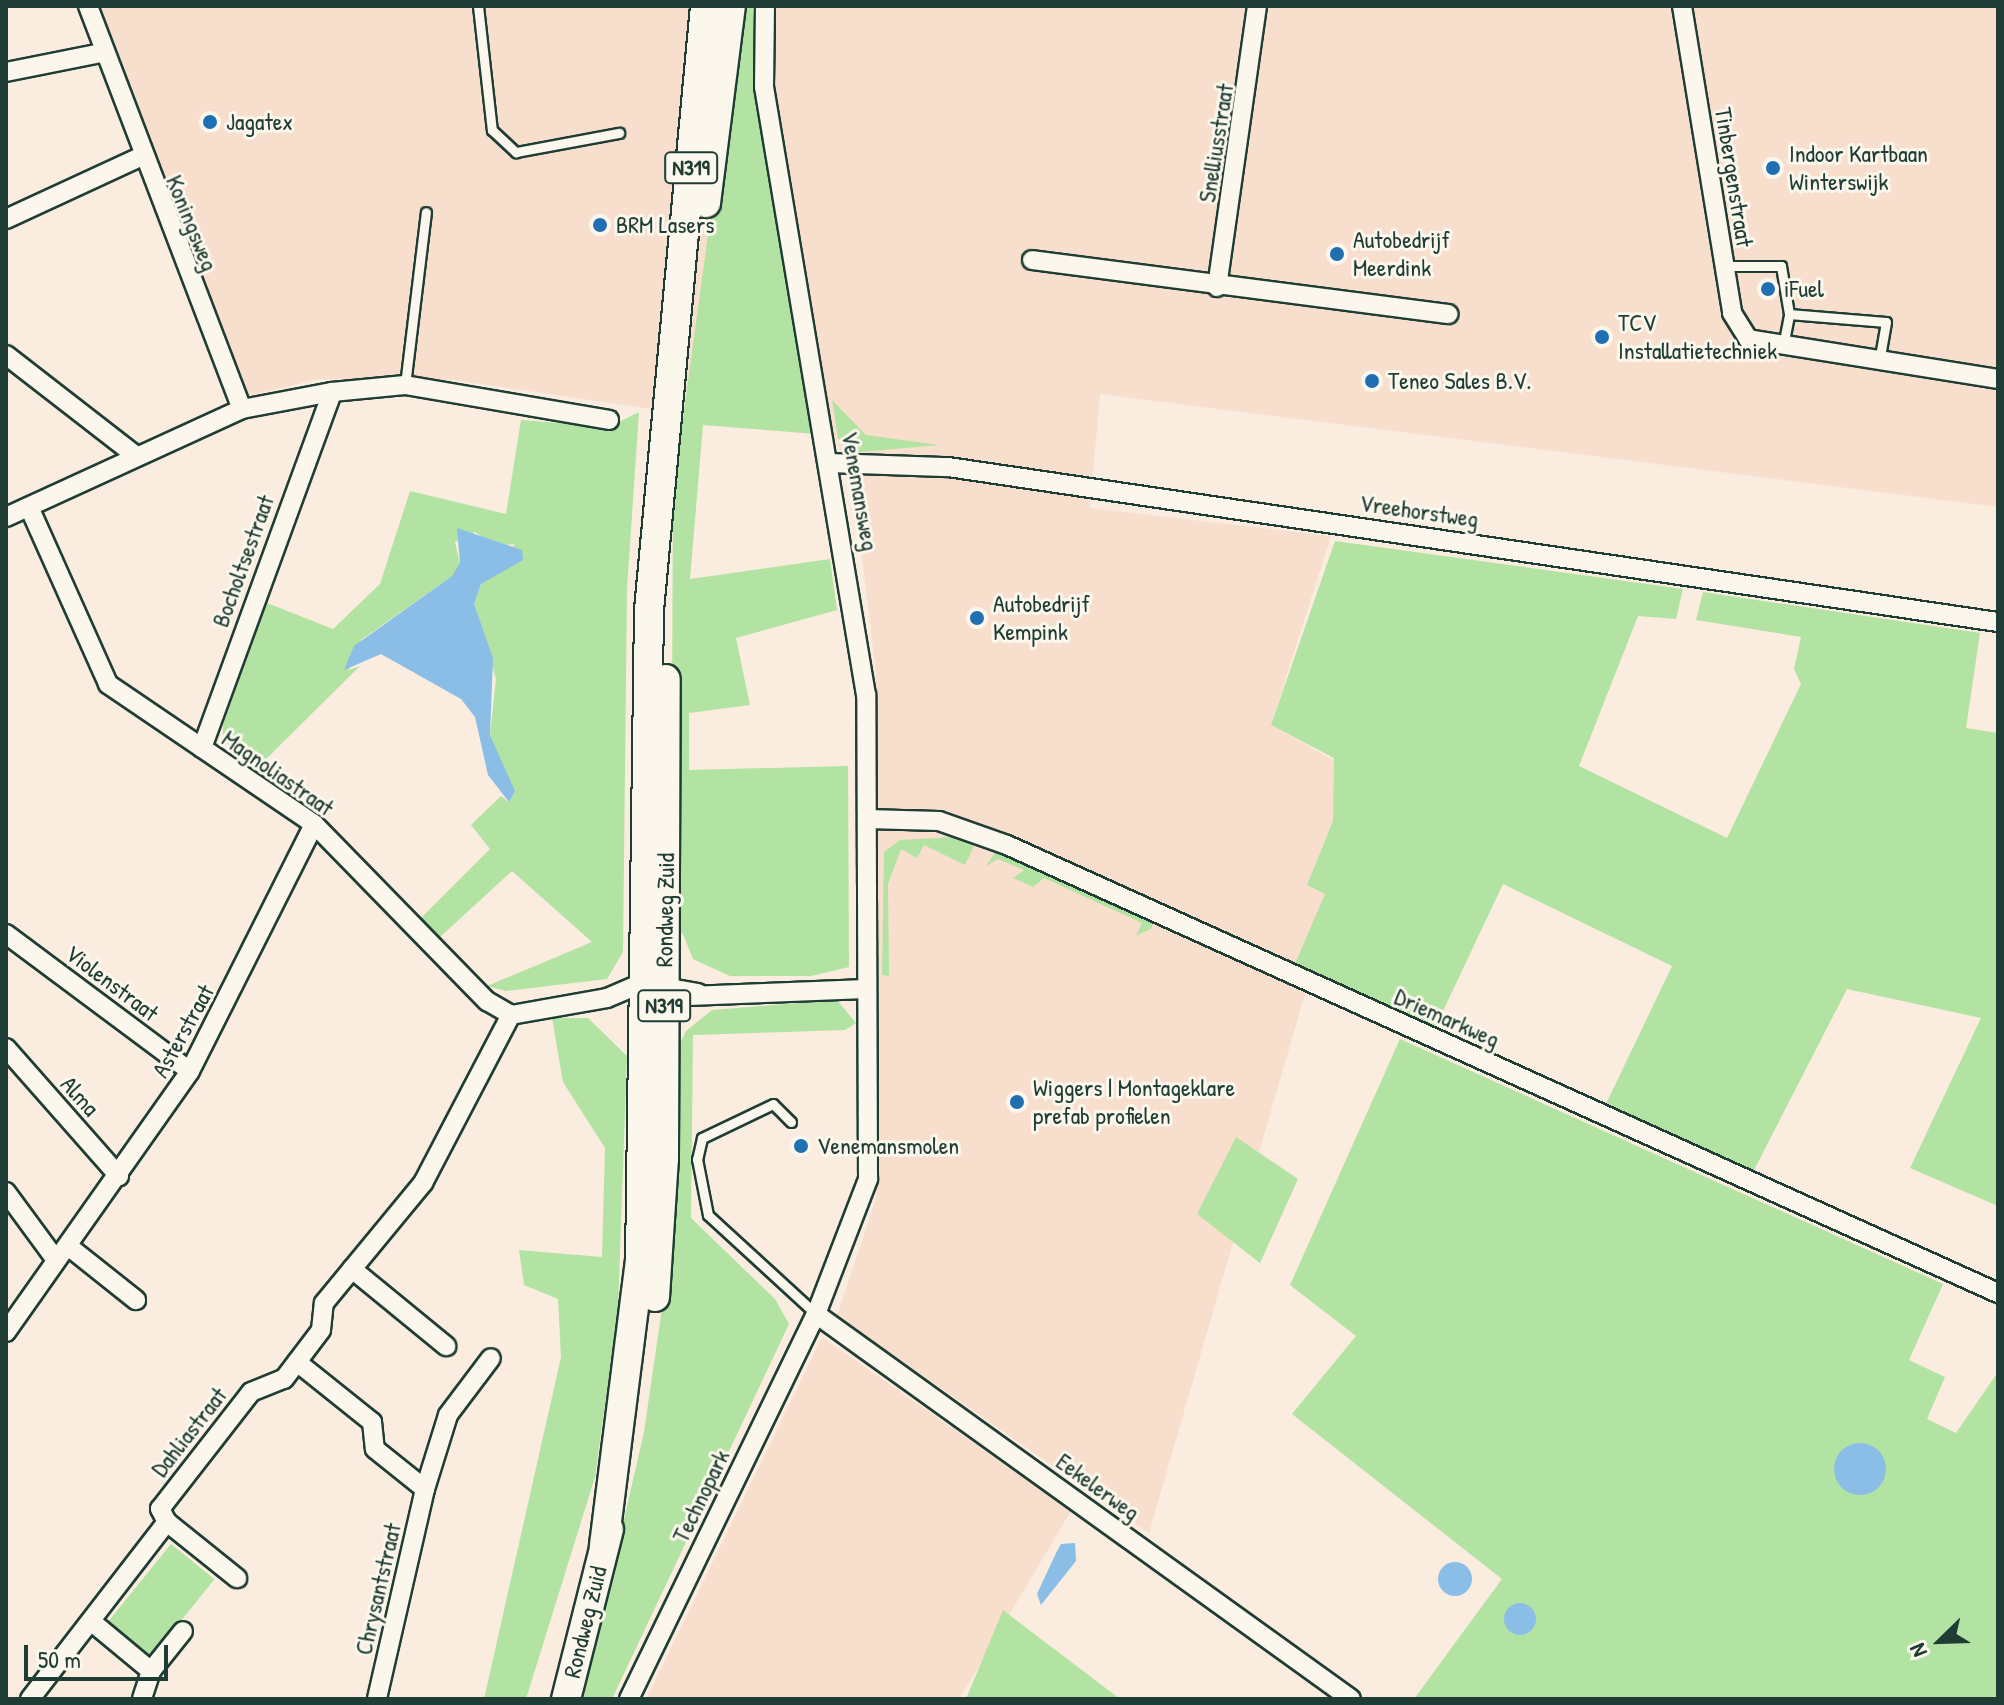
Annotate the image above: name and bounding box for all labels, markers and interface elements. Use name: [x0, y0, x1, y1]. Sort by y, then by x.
street label: Snelliusstraat: [1192, 82, 1240, 204]
street label: Tinbergenstraat: [1709, 105, 1759, 249]
place label: Jagatex: [226, 108, 293, 136]
marker: Jagatex: [201, 113, 219, 131]
place label: Indoor Kartbaan Winterswijk: [1789, 140, 1928, 196]
road number: N319: [663, 150, 719, 186]
marker: Indoor Kartbaan Winterswijk: [1764, 159, 1782, 177]
street label: Koningsweg: [160, 171, 224, 275]
place label: BRM Lasers: [616, 211, 714, 239]
marker: BRM Lasers: [591, 216, 609, 234]
place label: Autobedrijf Meerdink: [1353, 226, 1450, 282]
marker: Autobedrijf Meerdink: [1328, 245, 1346, 263]
place label: iFuel: [1784, 275, 1824, 303]
marker: iFuel: [1759, 280, 1777, 298]
place label: TCV Installatietechniek: [1618, 309, 1777, 365]
marker: TCV Installatietechniek: [1593, 328, 1611, 346]
place label: Teneo Sales B.V.: [1388, 367, 1531, 395]
marker: Teneo Sales B.V.: [1363, 372, 1381, 390]
street label: Venemansweg: [835, 429, 885, 553]
street label: Vreehorstweg: [1358, 488, 1480, 534]
street label: Bocholtsestraat: [206, 491, 280, 631]
place label: Autobedrijf Kempink: [993, 590, 1090, 646]
marker: Autobedrijf Kempink: [968, 609, 986, 627]
street label: Magnoliastraat: [217, 724, 339, 822]
street label: Rondweg Zuid: [650, 853, 680, 967]
street label: Violenstraat: [60, 939, 164, 1027]
street label: Asterstraat: [146, 979, 220, 1083]
street label: Driemarkweg: [1390, 982, 1504, 1054]
road number: N319: [636, 988, 692, 1024]
street label: Alma: [55, 1070, 105, 1122]
place label: Wiggers | Montageklare prefab profielen: [1033, 1074, 1235, 1130]
marker: Wiggers | Montageklare prefab profielen: [1008, 1093, 1026, 1111]
place label: Venemansmolen: [817, 1132, 959, 1160]
marker: Venemansmolen: [792, 1137, 810, 1155]
street label: Dahliastraat: [145, 1381, 233, 1483]
street label: Technopark: [666, 1445, 736, 1547]
street label: Eekelerweg: [1051, 1447, 1145, 1527]
street label: Chrysantstraat: [349, 1520, 407, 1658]
street label: Rondweg Zuid: [557, 1563, 613, 1681]
north arrow: [1900, 1601, 1980, 1681]
scale bar: [28, 1629, 172, 1679]
text: N: [1902, 1639, 1934, 1662]
text: 50 m: [38, 1643, 81, 1675]

